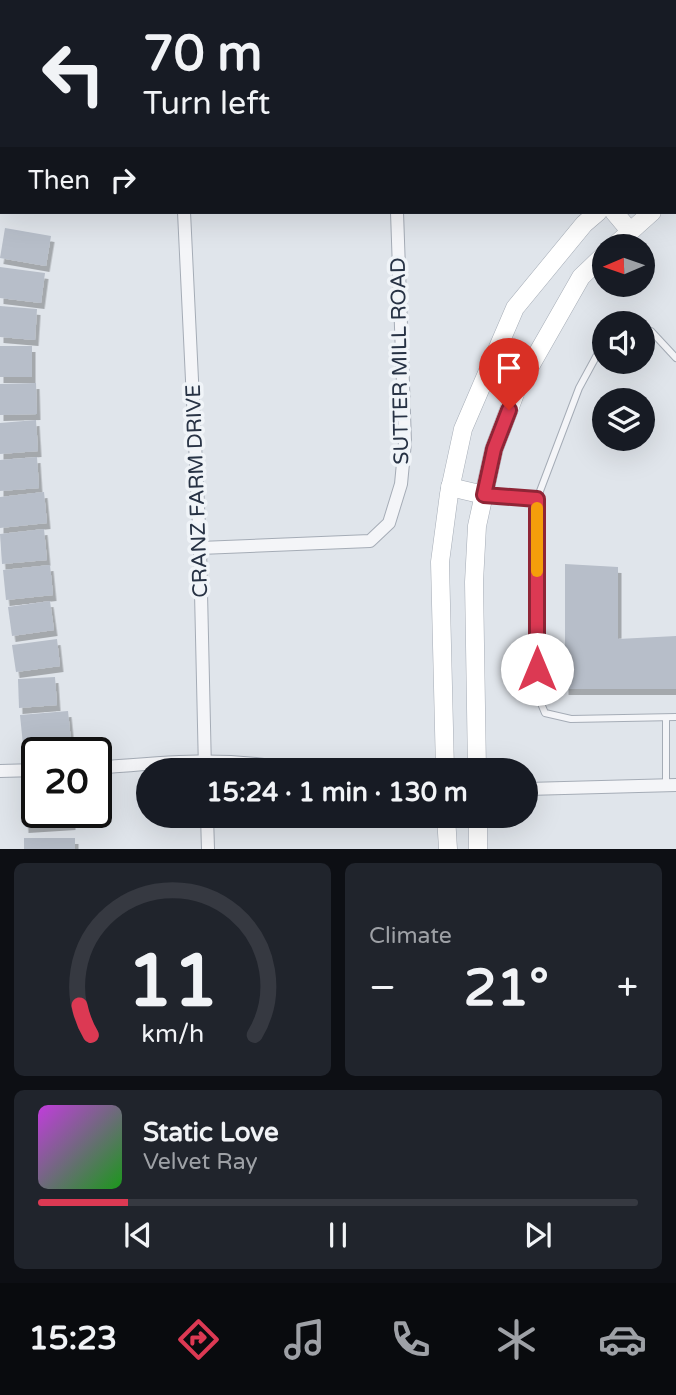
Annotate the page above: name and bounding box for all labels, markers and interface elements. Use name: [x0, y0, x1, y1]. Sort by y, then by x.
text: 70 m: [143, 25, 262, 84]
icon: left: [28, 28, 119, 119]
text: Turn left: [143, 85, 270, 123]
icon: right: [104, 161, 142, 199]
text: Then: [28, 165, 90, 196]
north arrow: [592, 234, 654, 298]
map controls: [592, 234, 655, 451]
street label: SUTTER MILL ROAD: [386, 257, 414, 465]
button: sound: [592, 311, 655, 374]
pin: [479, 338, 539, 410]
icon: arrive: [490, 349, 528, 387]
street label: CRANZ FARM DRIVE: [181, 384, 213, 598]
button: layers: [592, 388, 655, 451]
position arrow: [500, 632, 574, 706]
speed limit sign: 20: [21, 737, 112, 828]
text: 15:24 · 1 min · 130 m: [206, 777, 468, 808]
text: Climate: [369, 922, 452, 950]
text: 11: [127, 939, 218, 1027]
text: 21°: [464, 957, 549, 1020]
text: −: [369, 965, 396, 1011]
text: +: [617, 965, 638, 1011]
text: km/h: [141, 1019, 204, 1049]
text: Static Love: [143, 1117, 279, 1148]
text: Velvet Ray: [143, 1148, 258, 1176]
icon: previous: [119, 1216, 157, 1254]
icon: pause: [319, 1216, 357, 1254]
icon: next: [519, 1216, 557, 1254]
icon: directions: [174, 1315, 223, 1364]
icon: music: [280, 1315, 329, 1364]
icon: phone: [386, 1315, 435, 1364]
icon: climate: [492, 1315, 541, 1364]
icon: car: [598, 1315, 647, 1364]
text: 15:23: [29, 1320, 117, 1358]

